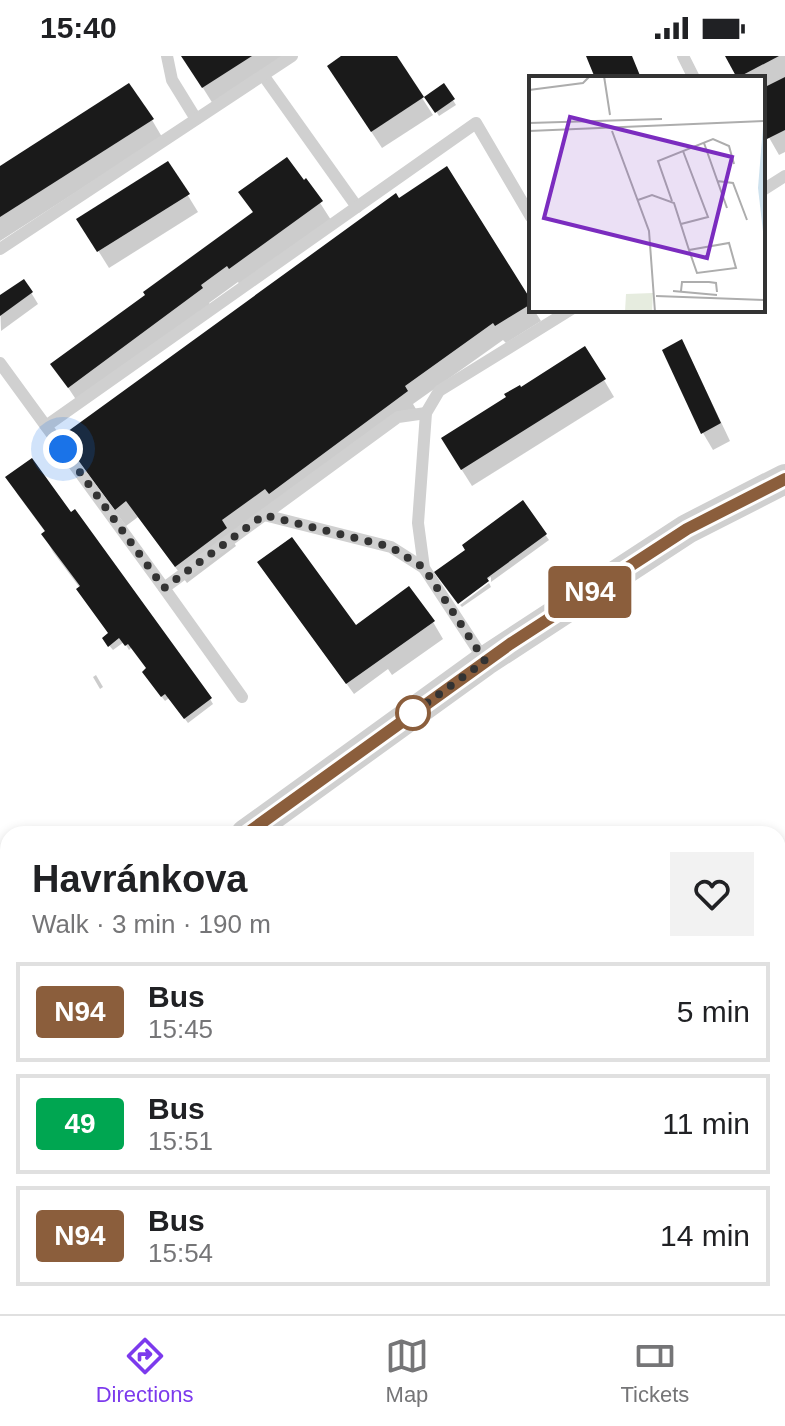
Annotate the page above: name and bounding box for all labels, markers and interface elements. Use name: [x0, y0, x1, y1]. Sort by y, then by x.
text: 15:40: [40, 11, 117, 44]
inset map: [529, 76, 765, 312]
your location: [43, 429, 83, 469]
line badge: N94: [544, 566, 636, 618]
text: N94: [564, 576, 616, 607]
unlabelled marker: [396, 696, 430, 730]
button: heart: [670, 852, 754, 936]
text: Havránkova: [32, 858, 247, 900]
text: Walk · 3 min · 190 m: [32, 909, 271, 939]
text: Bus: [148, 980, 205, 1013]
text: 5 min: [677, 995, 750, 1028]
text: N94: [54, 996, 106, 1027]
text: 15:45: [148, 1014, 213, 1044]
text: Bus: [148, 1092, 205, 1125]
text: 11 min: [662, 1107, 750, 1140]
text: 49: [64, 1108, 96, 1139]
text: 15:51: [148, 1126, 213, 1156]
text: Bus: [148, 1204, 205, 1237]
text: 14 min: [660, 1219, 750, 1252]
text: N94: [54, 1220, 106, 1251]
text: 15:54: [148, 1238, 213, 1268]
tab: Directions: [96, 1334, 194, 1408]
tab: Map: [385, 1334, 429, 1408]
tab: Tickets: [620, 1334, 689, 1408]

